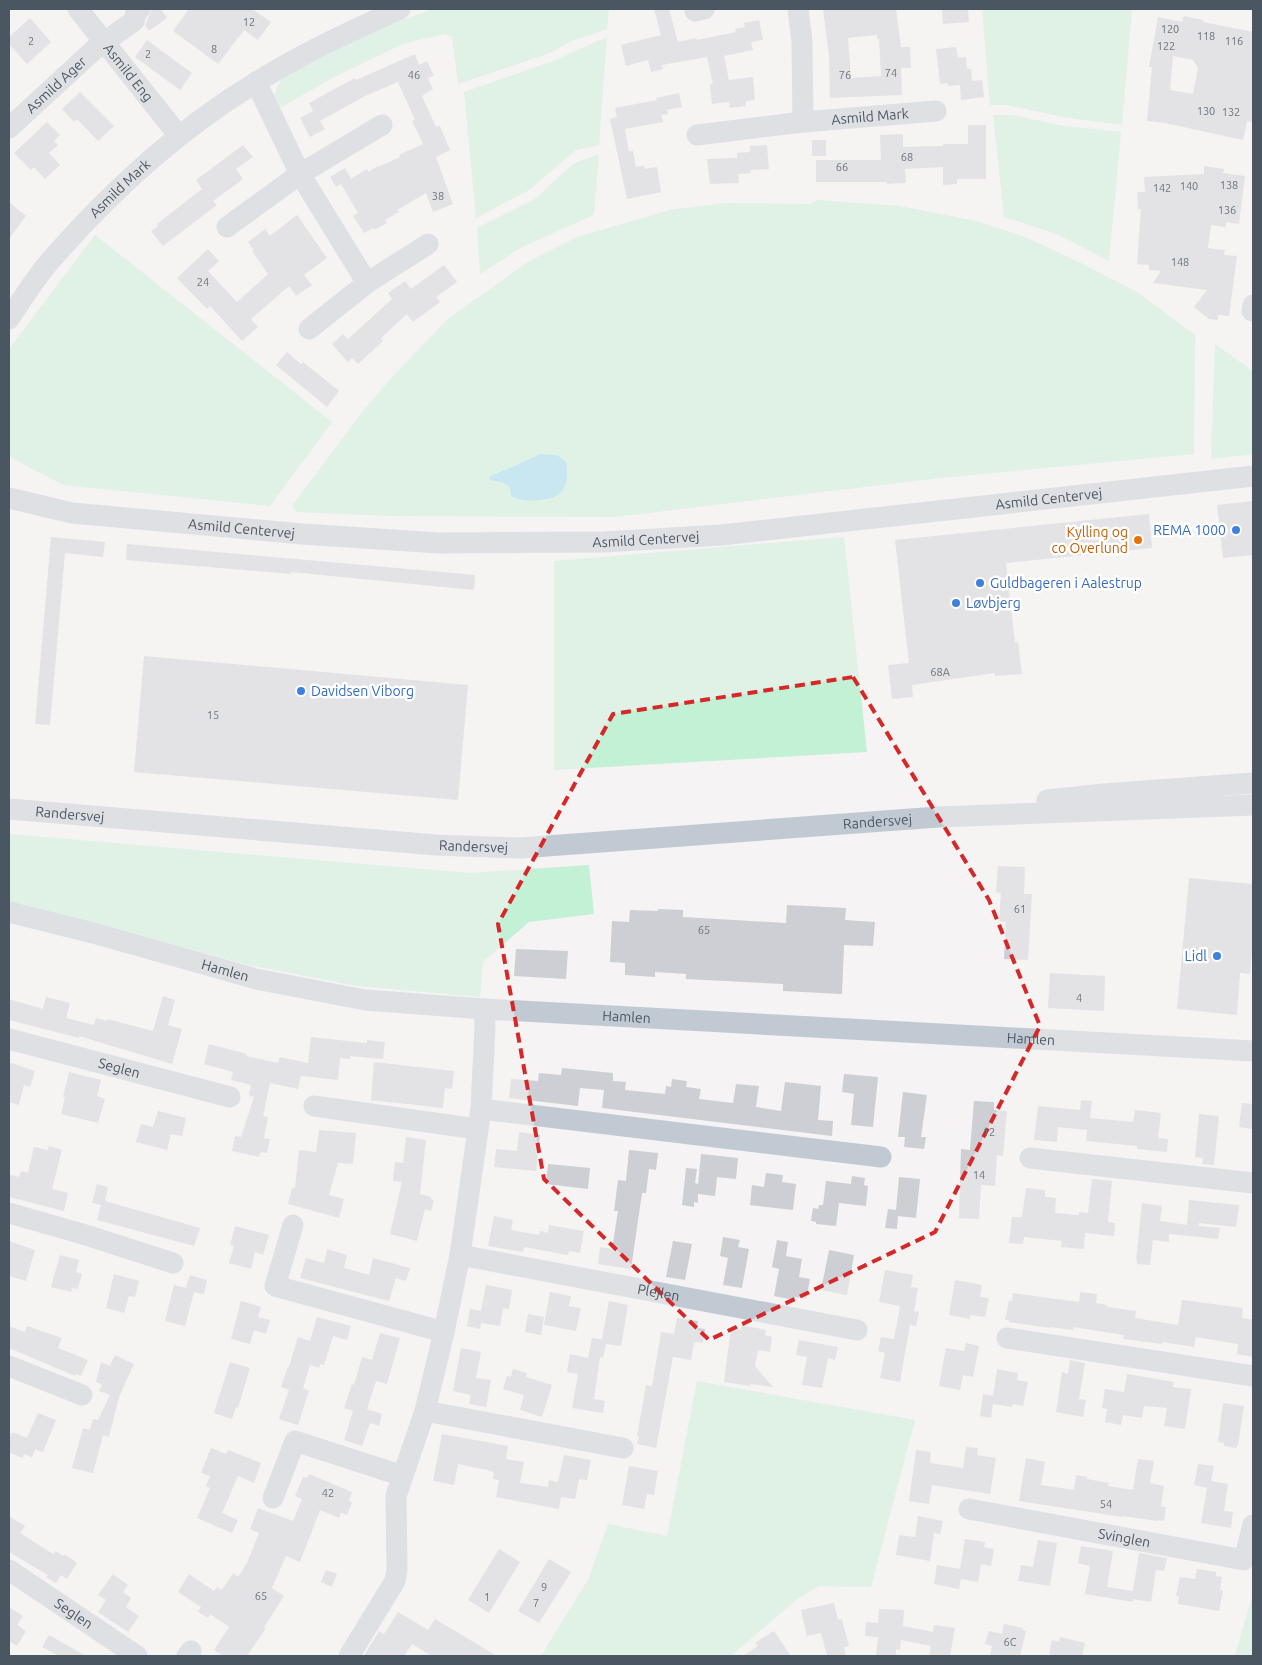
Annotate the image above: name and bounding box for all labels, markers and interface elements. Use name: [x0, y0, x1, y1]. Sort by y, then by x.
house number: 12: [243, 16, 255, 28]
house number: 120: [1161, 23, 1179, 35]
house number: 118: [1197, 30, 1215, 42]
house number: 2: [28, 35, 34, 47]
house number: 116: [1225, 35, 1243, 47]
street label: Asmild Eng: [100, 40, 156, 105]
house number: 122: [1157, 40, 1175, 52]
house number: 8: [211, 43, 217, 55]
house number: 2: [145, 48, 151, 60]
street label: Asmild Ager: [23, 53, 90, 116]
house number: 74: [885, 67, 897, 79]
house number: 46: [408, 69, 420, 81]
house number: 76: [839, 69, 851, 81]
street label: Asmild Mark: [831, 105, 909, 128]
house number: 130: [1197, 105, 1215, 117]
house number: 132: [1222, 106, 1240, 118]
house number: 68: [901, 151, 913, 163]
street label: Asmild Mark: [86, 156, 154, 221]
house number: 66: [836, 161, 848, 173]
house number: 138: [1220, 179, 1238, 191]
house number: 140: [1180, 180, 1198, 192]
house number: 142: [1153, 182, 1171, 194]
house number: 38: [432, 190, 444, 202]
house number: 136: [1218, 204, 1236, 216]
house number: 148: [1171, 256, 1189, 268]
house number: 24: [197, 276, 209, 288]
street label: Asmild Centervej: [995, 485, 1103, 513]
street label: Asmild Centervej: [187, 516, 296, 541]
place label: REMA 1000: [1153, 522, 1226, 538]
place label: Kylling og co Overlund: [1052, 524, 1128, 556]
marker: REMA 1000: [1230, 524, 1242, 536]
street label: Asmild Centervej: [592, 528, 700, 550]
marker: Kylling og co Overlund: [1132, 534, 1144, 546]
place label: Guldbageren i Aalestrup: [990, 575, 1142, 591]
marker: Guldbageren i Aalestrup: [974, 577, 986, 589]
place label: Løvbjerg: [966, 595, 1021, 611]
marker: Løvbjerg: [950, 597, 962, 609]
house number: 68A: [930, 666, 951, 678]
place label: Davidsen Viborg: [311, 683, 414, 699]
marker: Davidsen Viborg: [295, 685, 307, 697]
house number: 15: [207, 709, 219, 721]
street label: Randersvej: [35, 803, 105, 825]
street label: Randersvej: [842, 811, 913, 832]
street label: Randersvej: [439, 837, 508, 856]
house number: 61: [1014, 903, 1026, 915]
house number: 65: [698, 924, 710, 936]
place label: Lidl: [1185, 948, 1207, 964]
marker: Lidl: [1211, 950, 1223, 962]
street label: Hamlen: [200, 956, 251, 985]
house number: 4: [1076, 992, 1082, 1004]
street label: Hamlen: [602, 1007, 651, 1026]
street label: Hamlen: [1006, 1030, 1056, 1048]
street label: Seglen: [97, 1055, 142, 1081]
house number: 12: [983, 1126, 995, 1138]
house number: 14: [973, 1169, 985, 1181]
street label: Plejlen: [636, 1281, 681, 1304]
house number: 42: [322, 1487, 334, 1499]
house number: 54: [1100, 1498, 1112, 1510]
street label: Svinglen: [1097, 1525, 1152, 1550]
house number: 9: [541, 1581, 547, 1593]
house number: 65: [255, 1590, 267, 1602]
house number: 1: [484, 1591, 490, 1603]
street label: Seglen: [52, 1595, 96, 1632]
house number: 7: [533, 1597, 539, 1609]
house number: 6C: [1004, 1636, 1017, 1648]

